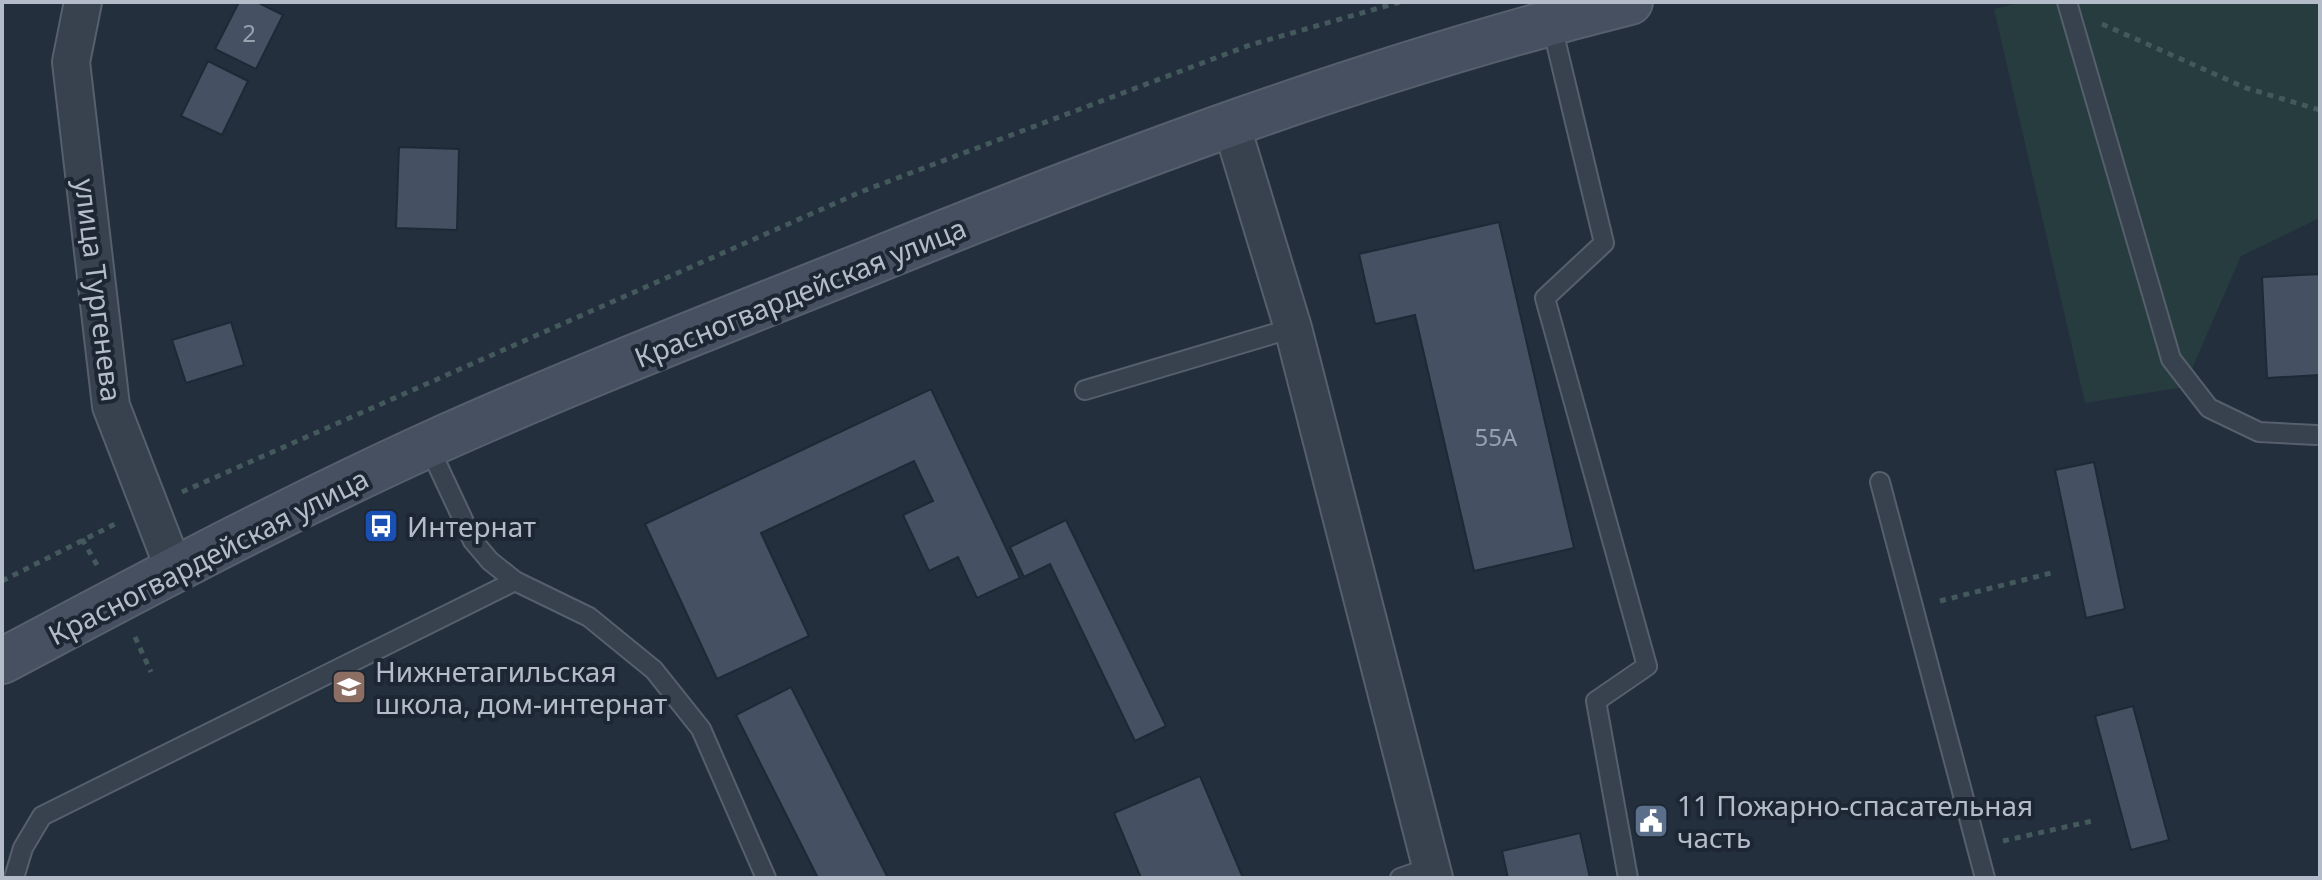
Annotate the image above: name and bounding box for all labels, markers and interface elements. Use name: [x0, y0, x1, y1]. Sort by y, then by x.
house number: 2: [242, 16, 256, 49]
street label: улица Тургенева: [66, 176, 132, 404]
street label: Красногвардейская улица: [629, 208, 971, 376]
house number: 55A: [1475, 420, 1518, 453]
street label: Красногвардейская улица: [41, 459, 375, 653]
bus stop icon: Интернат: [362, 507, 400, 545]
place label: Интернат: [407, 507, 536, 545]
place label: Нижнетагильская школа, дом-интернат: [375, 652, 667, 722]
school or university icon: Нижнетагильская школа, дом-интернат: [330, 668, 368, 706]
place label: 11 Пожарно-спасательная часть: [1677, 786, 2033, 856]
public building icon: 11 Пожарно-спасательная часть: [1632, 802, 1670, 840]

